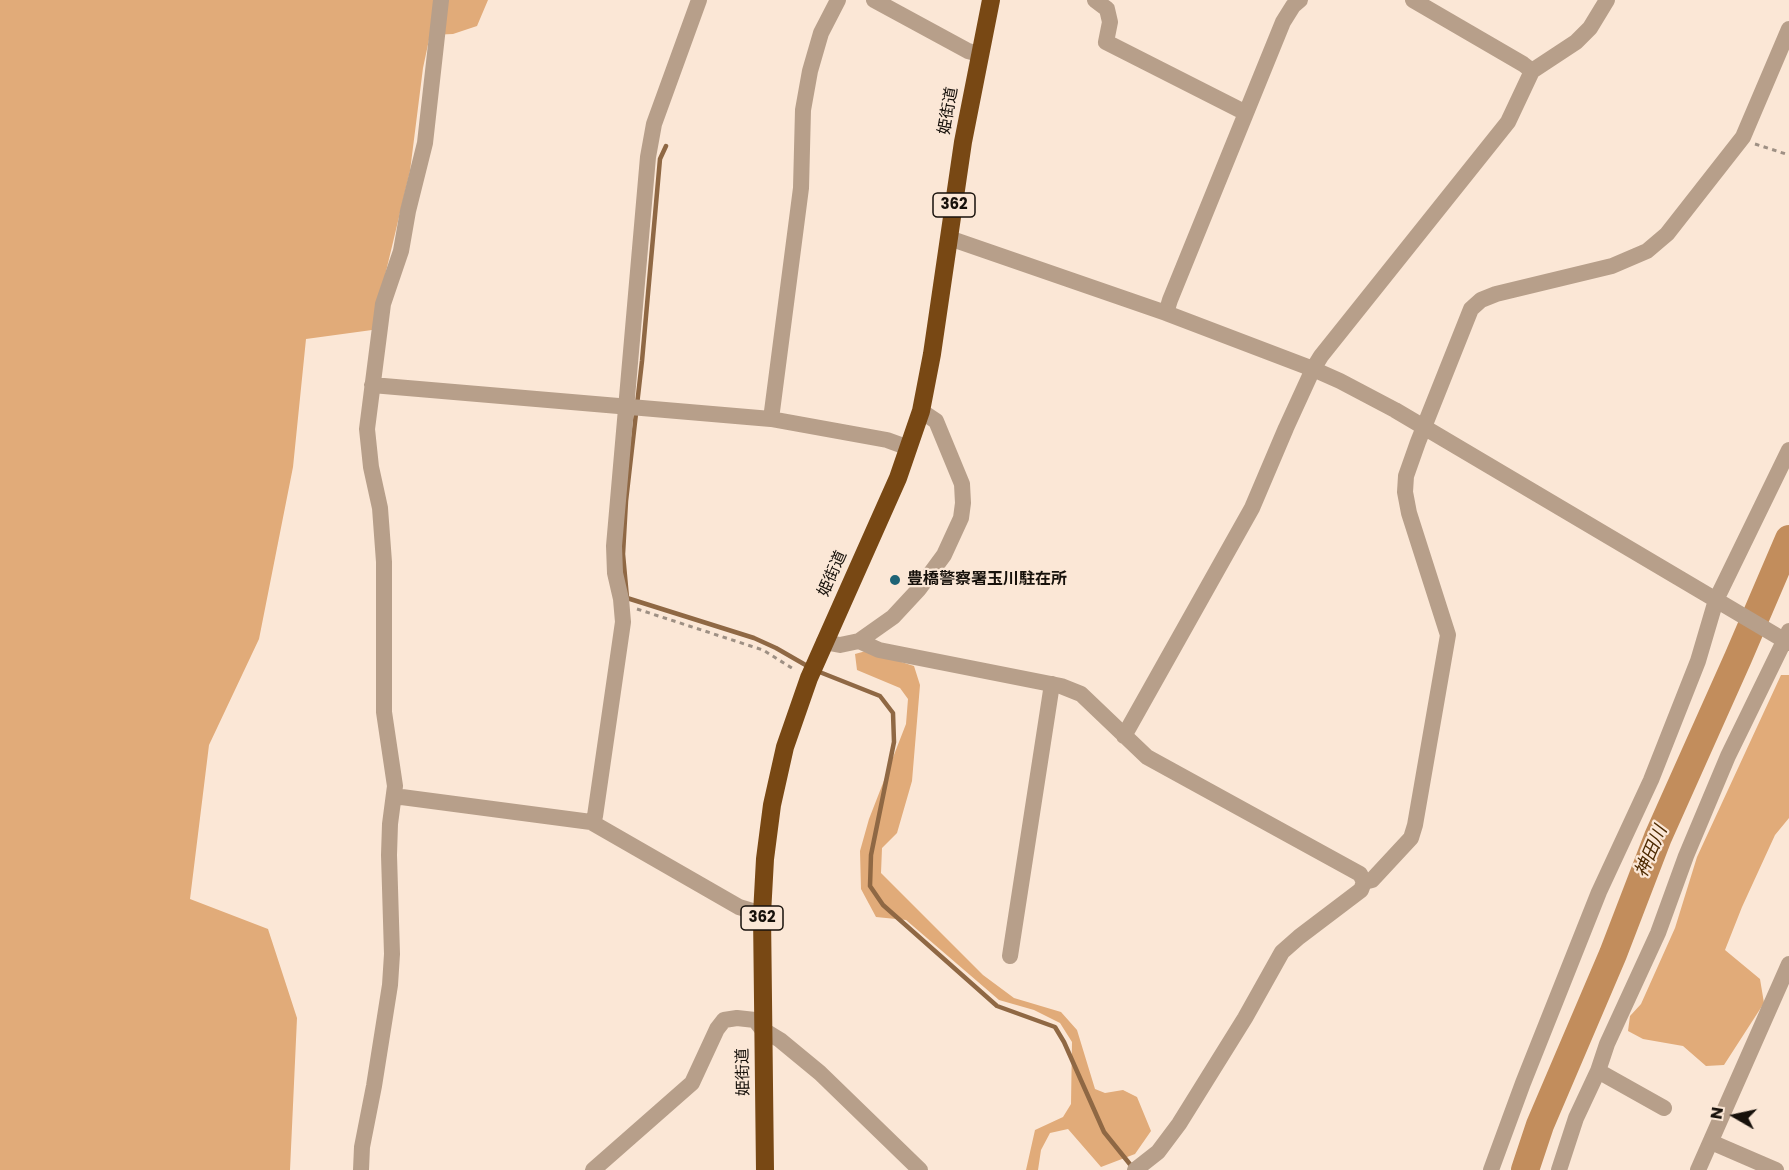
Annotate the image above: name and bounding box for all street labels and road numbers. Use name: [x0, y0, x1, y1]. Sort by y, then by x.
street label: 姫街道: [935, 86, 963, 136]
road number: 362: [933, 193, 975, 217]
street label: 姫街道: [814, 548, 852, 600]
road number: 362: [741, 906, 783, 930]
street label: 姫街道: [734, 1048, 754, 1096]

